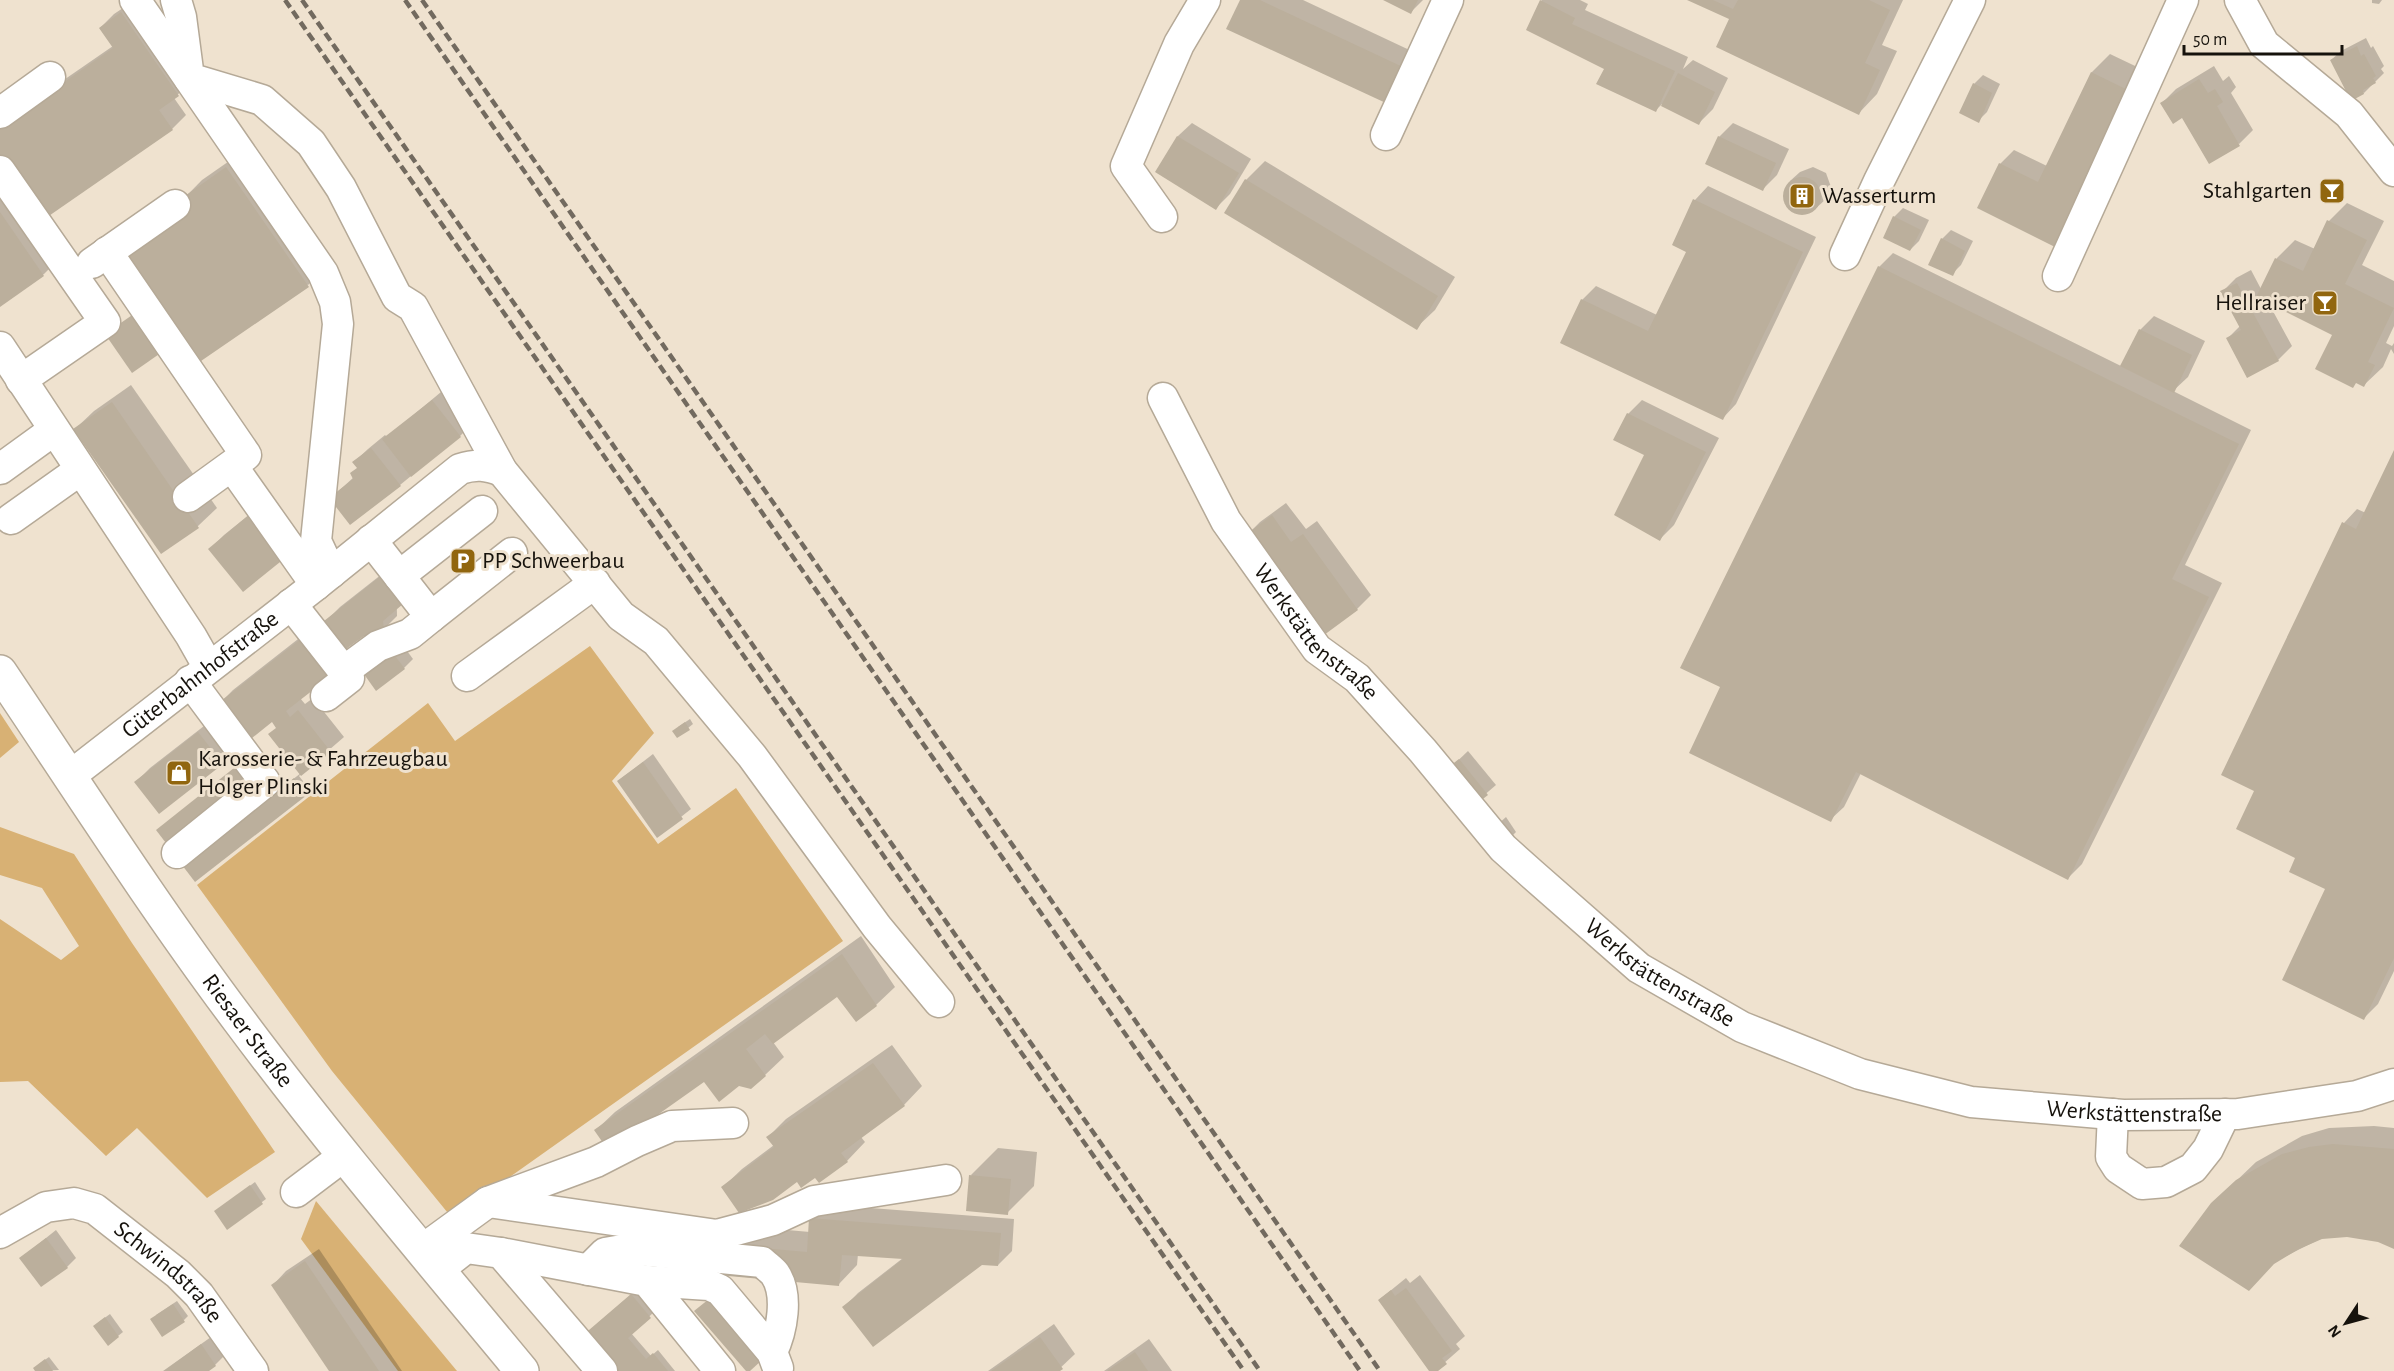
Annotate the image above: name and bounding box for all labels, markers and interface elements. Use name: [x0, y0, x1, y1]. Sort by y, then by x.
scale bar: [2184, 18, 2342, 56]
text: 50 m: [2193, 31, 2227, 49]
bar icon: Stahlgarten: [2317, 176, 2347, 206]
place label: Stahlgarten: [2203, 179, 2312, 203]
building icon: Wasserturm: [1787, 181, 1817, 211]
place label: Wasserturm: [1822, 184, 1936, 208]
bar icon: Hellraiser: [2310, 288, 2340, 318]
place label: Hellraiser: [2215, 291, 2306, 315]
parking icon: PP Schweerbau: [448, 546, 478, 576]
place label: PP Schweerbau: [482, 549, 624, 573]
street label: Werkstättenstraße: [1249, 560, 1383, 705]
street label: Güterbahnhofstraße: [118, 607, 283, 743]
place label: Karosserie- & Fahrzeugbau Holger Plinski: [198, 747, 448, 799]
shop icon: Karosserie- & Fahrzeugbau Holger Plinski: [164, 758, 194, 788]
street label: Werkstättenstraße: [1580, 914, 1738, 1032]
street label: Riesaer Straße: [197, 970, 298, 1092]
street label: Werkstättenstraße: [2045, 1096, 2222, 1127]
street label: Schwindstraße: [109, 1217, 227, 1327]
north arrow: [2316, 1293, 2376, 1353]
text: N: [2325, 1322, 2344, 1340]

